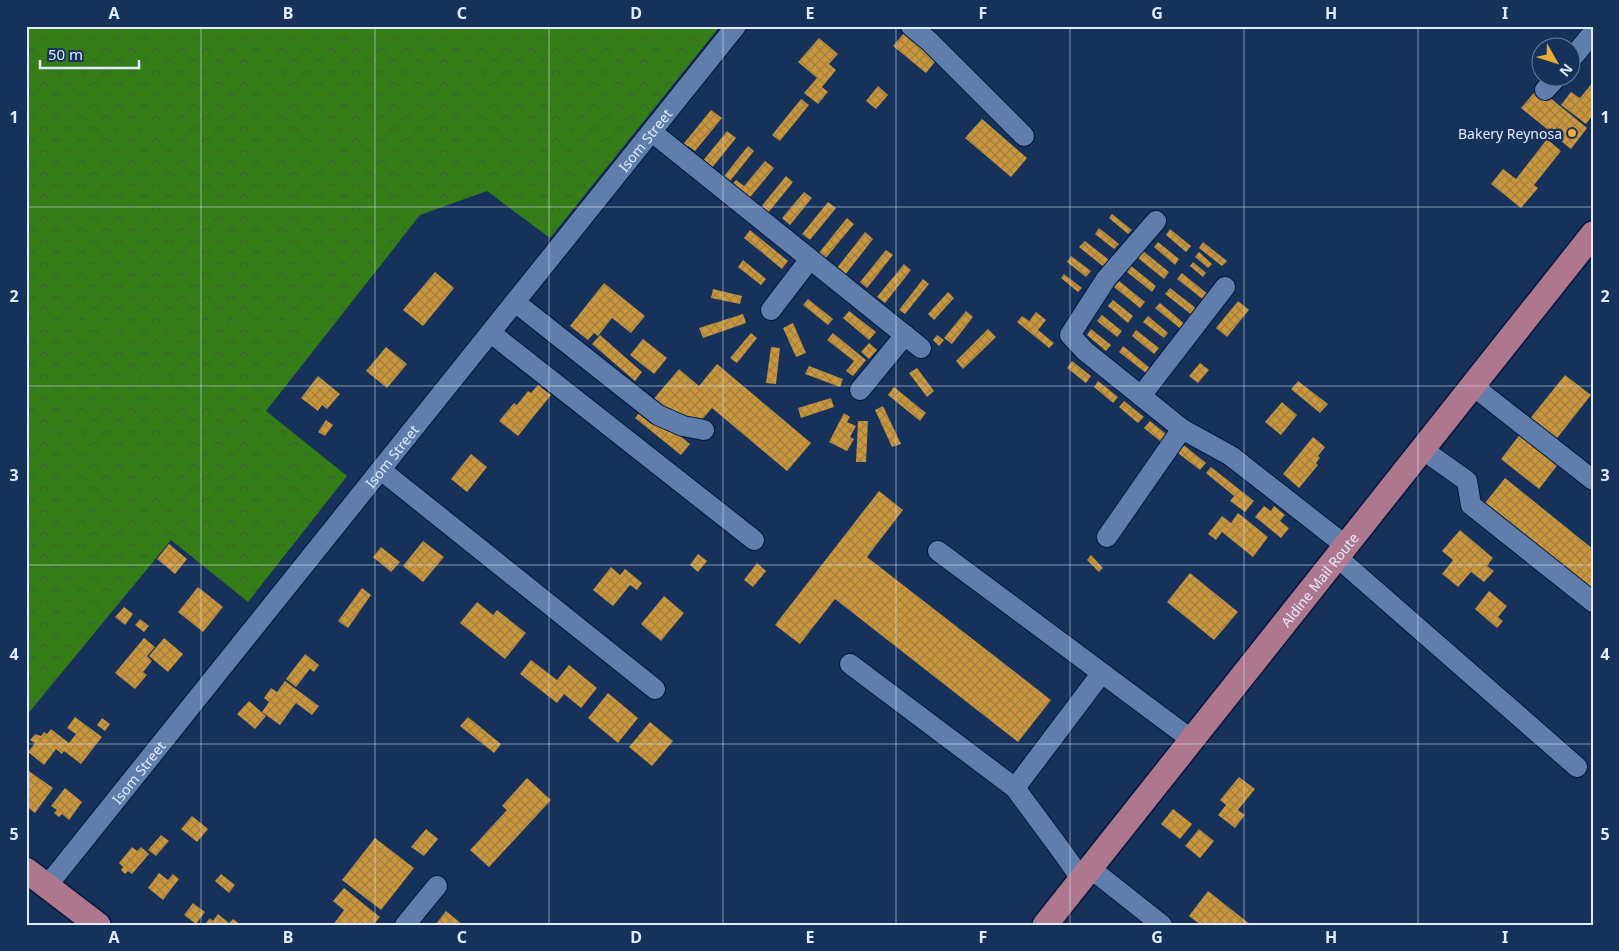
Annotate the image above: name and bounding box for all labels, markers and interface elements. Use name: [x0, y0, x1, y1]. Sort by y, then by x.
text: A: [108, 2, 120, 24]
text: B: [283, 2, 293, 24]
text: C: [457, 2, 467, 24]
text: D: [630, 2, 642, 24]
text: E: [806, 2, 815, 24]
text: F: [979, 2, 987, 24]
text: G: [1151, 2, 1163, 24]
text: H: [1325, 2, 1337, 24]
text: I: [1502, 2, 1508, 24]
scale bar: [40, 38, 139, 70]
north arrow: [1532, 38, 1582, 88]
text: 50 m: [48, 44, 83, 64]
text: N: [1556, 60, 1577, 81]
street label: Isom Street: [614, 104, 676, 175]
text: 1: [9, 106, 19, 128]
text: 1: [1600, 106, 1610, 128]
place label: Bakery Reynosa: [1458, 124, 1562, 143]
marker: Bakery Reynosa: [1566, 127, 1578, 139]
text: 2: [9, 285, 19, 307]
text: 2: [1600, 285, 1610, 307]
street label: Isom Street: [360, 420, 423, 492]
text: 3: [9, 464, 19, 486]
text: 3: [1600, 464, 1610, 486]
street label: Aldine Mail Route: [1276, 528, 1362, 631]
text: 4: [9, 643, 19, 665]
text: 4: [1600, 643, 1610, 665]
street label: Isom Street: [107, 737, 169, 808]
text: 5: [9, 823, 19, 845]
text: 5: [1600, 823, 1610, 845]
text: A: [108, 926, 120, 948]
text: B: [283, 926, 293, 948]
text: C: [457, 926, 467, 948]
text: D: [630, 926, 642, 948]
text: E: [806, 926, 815, 948]
text: F: [979, 926, 987, 948]
text: G: [1151, 926, 1163, 948]
text: H: [1325, 926, 1337, 948]
text: I: [1502, 926, 1508, 948]

